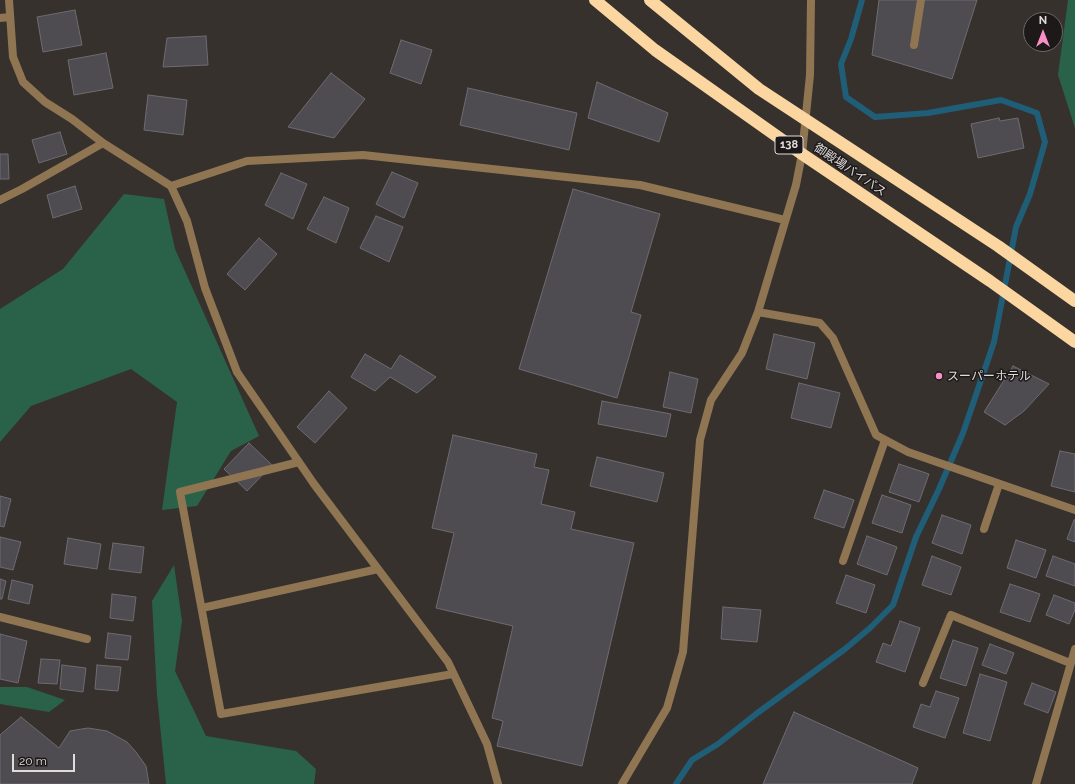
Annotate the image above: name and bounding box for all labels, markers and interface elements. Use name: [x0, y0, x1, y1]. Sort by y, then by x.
north arrow: [1023, 12, 1063, 52]
text: N: [1039, 14, 1047, 27]
road number: 138: [775, 136, 803, 154]
street label: 御殿場バイパス: [811, 141, 889, 199]
place label: スーパーホテル: [947, 369, 1031, 383]
marker: スーパーホテル: [934, 371, 944, 381]
scale bar: [14, 746, 77, 772]
text: 20 m: [19, 754, 47, 768]

